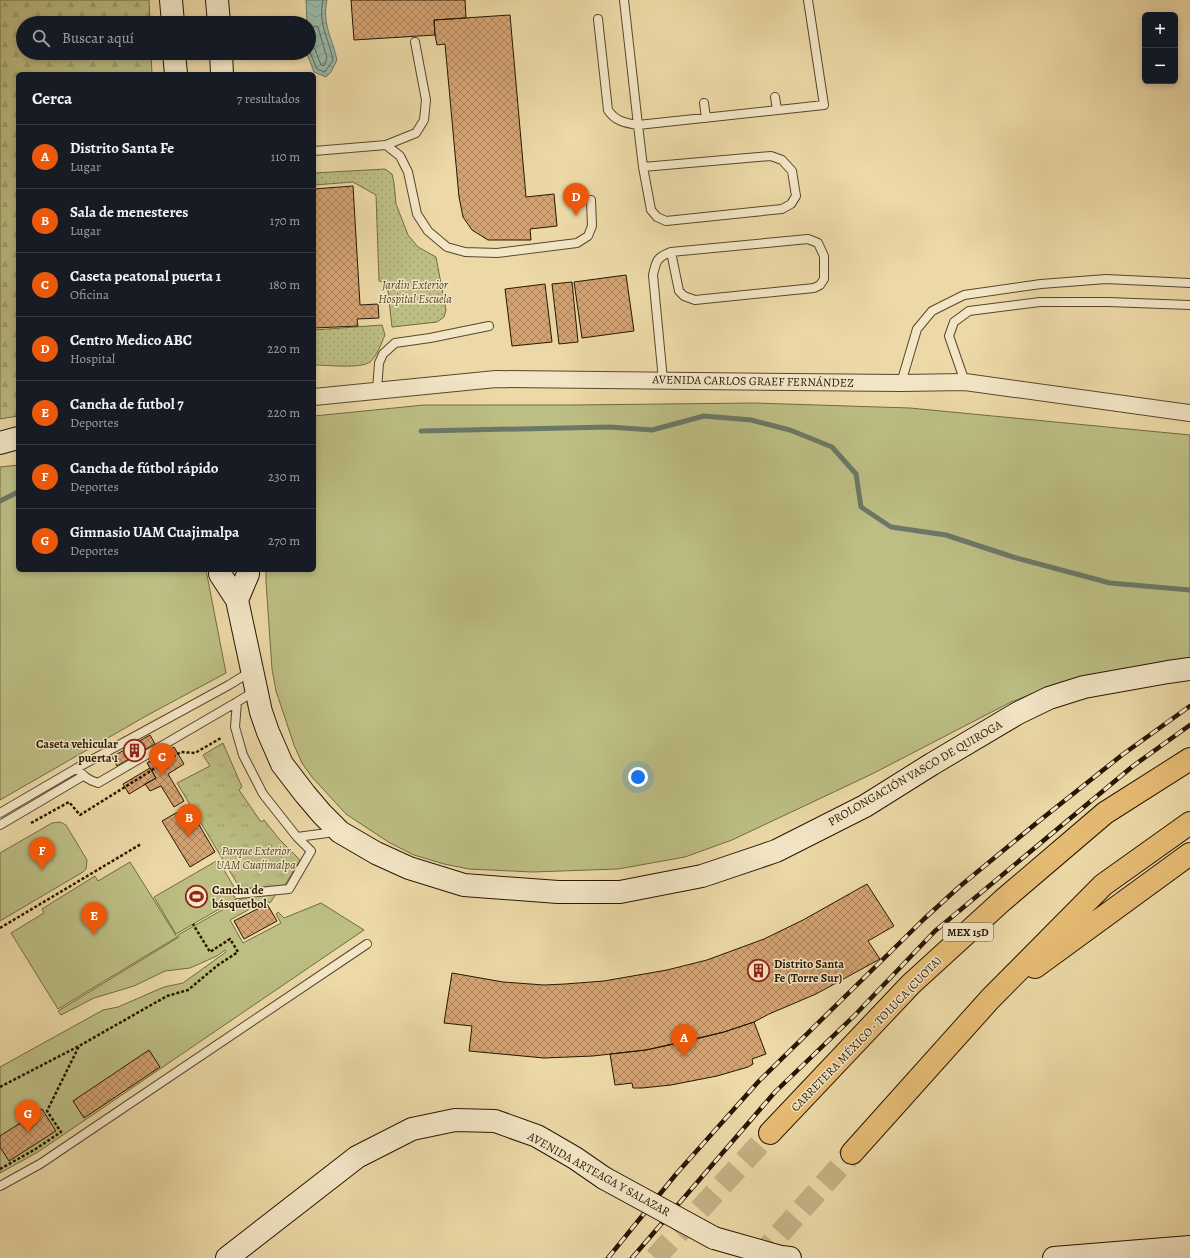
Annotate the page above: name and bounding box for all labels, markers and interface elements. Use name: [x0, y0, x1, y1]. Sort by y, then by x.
map controls: [1142, 12, 1178, 84]
button: +: [1142, 12, 1178, 48]
search box: [16, 16, 316, 60]
icon: search: [30, 27, 52, 49]
text: Buscar aquí: [62, 28, 134, 48]
button: −: [1142, 48, 1178, 84]
text: Cerca: [32, 87, 72, 110]
text: 7 resultados: [237, 90, 300, 107]
text: Distrito Santa Fe: [70, 138, 174, 158]
text: A: [41, 148, 49, 165]
text: 110 m: [271, 148, 300, 165]
text: Lugar: [70, 158, 101, 175]
pin: D: [563, 183, 589, 216]
text: Sala de menesteres: [70, 202, 188, 222]
text: B: [41, 212, 49, 229]
text: 170 m: [270, 212, 300, 229]
text: Lugar: [70, 222, 101, 239]
text: Caseta peatonal puerta 1: [70, 266, 221, 286]
text: C: [41, 276, 49, 293]
text: 180 m: [269, 276, 300, 293]
park label: Jardín Exterior Hospital Escuela: [378, 277, 452, 307]
text: Oficina: [70, 286, 109, 303]
text: Centro Medico ABC: [70, 330, 192, 350]
text: D: [40, 340, 50, 357]
text: 220 m: [267, 340, 300, 357]
text: Hospital: [70, 350, 115, 367]
street label: AVENIDA CARLOS GRAEF FERNÁNDEZ: [651, 371, 854, 391]
text: Cancha de futbol 7: [70, 394, 184, 414]
text: E: [41, 404, 49, 421]
text: 220 m: [267, 404, 300, 421]
text: Deportes: [70, 414, 119, 431]
text: Cancha de fútbol rápido: [70, 458, 219, 478]
text: F: [42, 468, 48, 485]
text: 230 m: [268, 468, 300, 485]
text: Deportes: [70, 478, 119, 495]
text: Gimnasio UAM Cuajimalpa: [70, 522, 239, 542]
text: G: [41, 532, 49, 549]
text: 270 m: [268, 532, 300, 549]
text: Deportes: [70, 542, 119, 559]
street label: PROLONGACIÓN VASCO DE QUIROGA: [825, 716, 1006, 830]
place label: Caseta vehicular puerta 1: [36, 736, 119, 766]
building icon: Caseta vehicular puerta 1: [121, 738, 147, 764]
pin: C: [149, 743, 175, 776]
your location: [628, 767, 648, 787]
pin: B: [176, 804, 202, 837]
pin: F: [29, 837, 55, 870]
park label: Parque Exterior UAM Cuajimalpa: [216, 843, 296, 873]
place label: Cancha de básquetbol: [211, 882, 267, 912]
sports icon: Cancha de básquetbol: [184, 884, 210, 910]
pin: E: [81, 902, 107, 935]
road number: MEX 15D: [943, 923, 993, 941]
street label: CARRETERA MÉXICO - TOLUCA (CUOTA): [787, 953, 945, 1115]
place label: Distrito Santa Fe (Torre Sur): [774, 956, 844, 986]
building icon: Distrito Santa Fe (Torre Sur): [746, 958, 772, 984]
pin: A: [671, 1024, 697, 1057]
pin: G: [15, 1100, 41, 1133]
street label: AVENIDA ARTEAGA Y SALAZAR: [524, 1128, 674, 1220]

